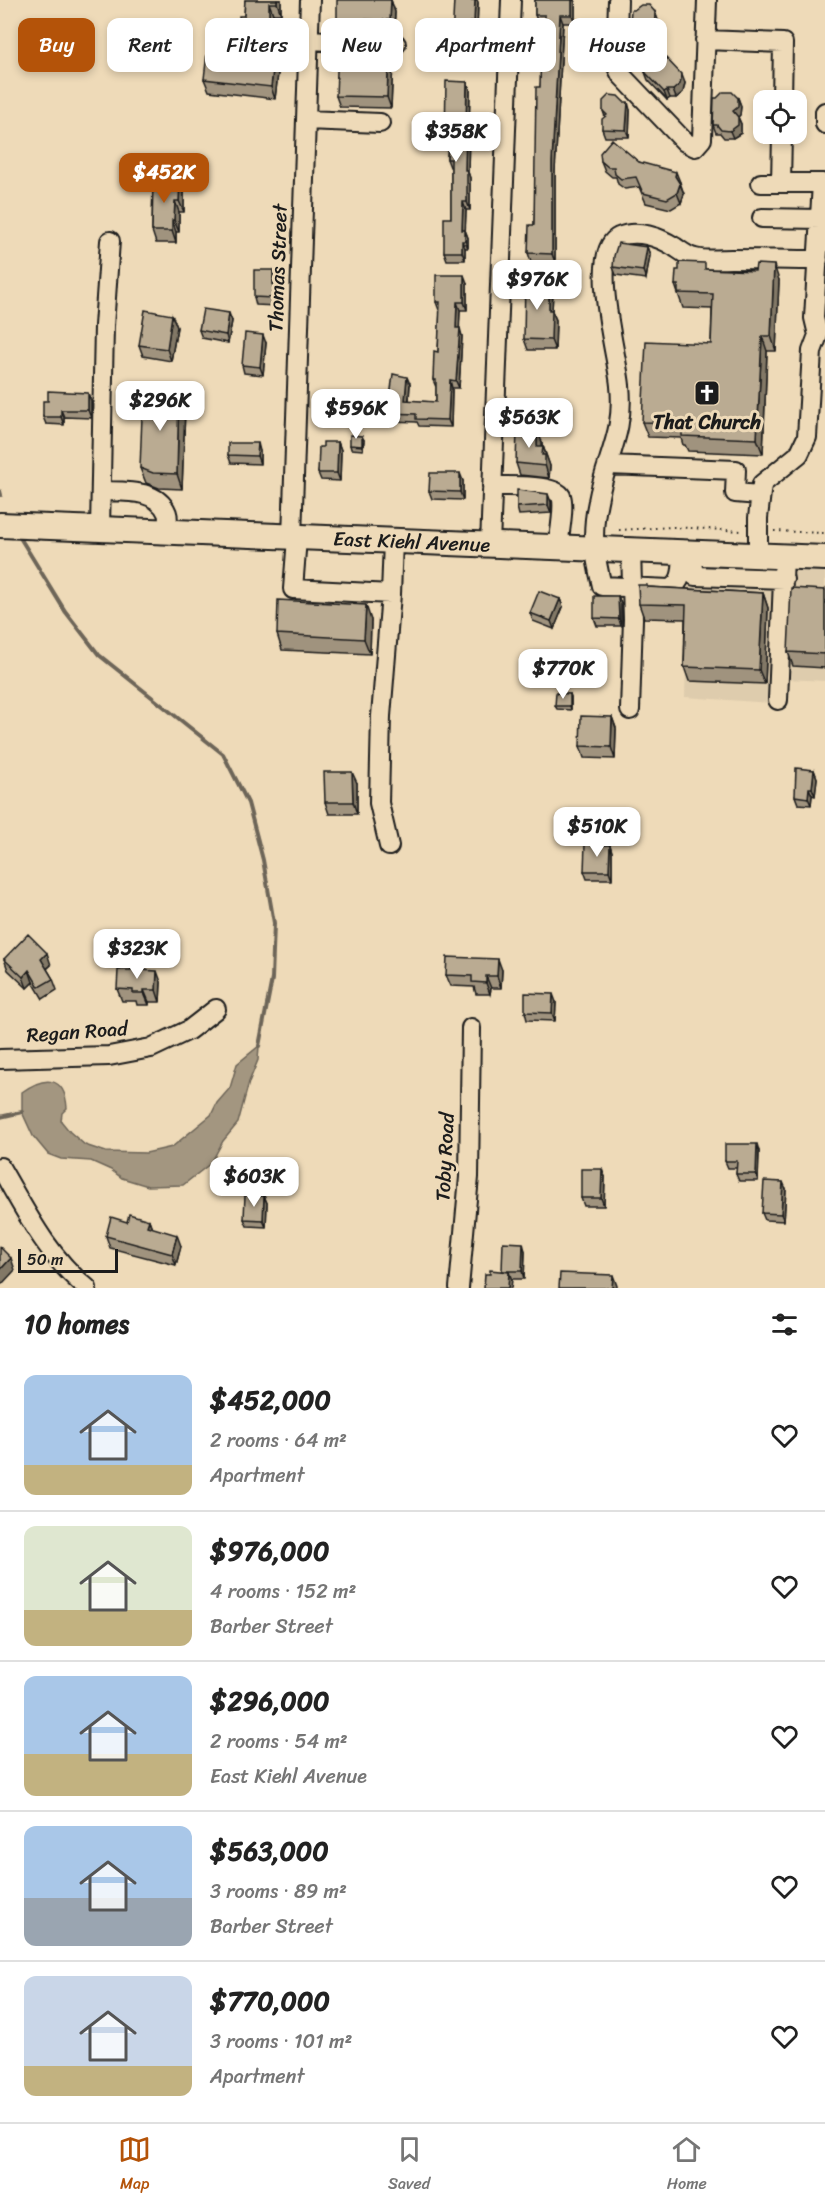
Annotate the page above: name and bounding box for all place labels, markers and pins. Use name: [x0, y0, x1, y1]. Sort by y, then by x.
pin: $358K: [414, 112, 498, 163]
pin: $452K: [122, 153, 206, 204]
pin: $976K: [495, 260, 579, 311]
church icon: That Church: [692, 378, 722, 408]
pin: $296K: [118, 381, 202, 432]
pin: $596K: [314, 389, 398, 440]
pin: $563K: [487, 398, 571, 449]
place label: That Church: [653, 405, 761, 440]
pin: $770K: [521, 649, 605, 700]
pin: $510K: [555, 807, 639, 858]
pin: $323K: [95, 929, 179, 980]
pin: $603K: [212, 1157, 296, 1208]

